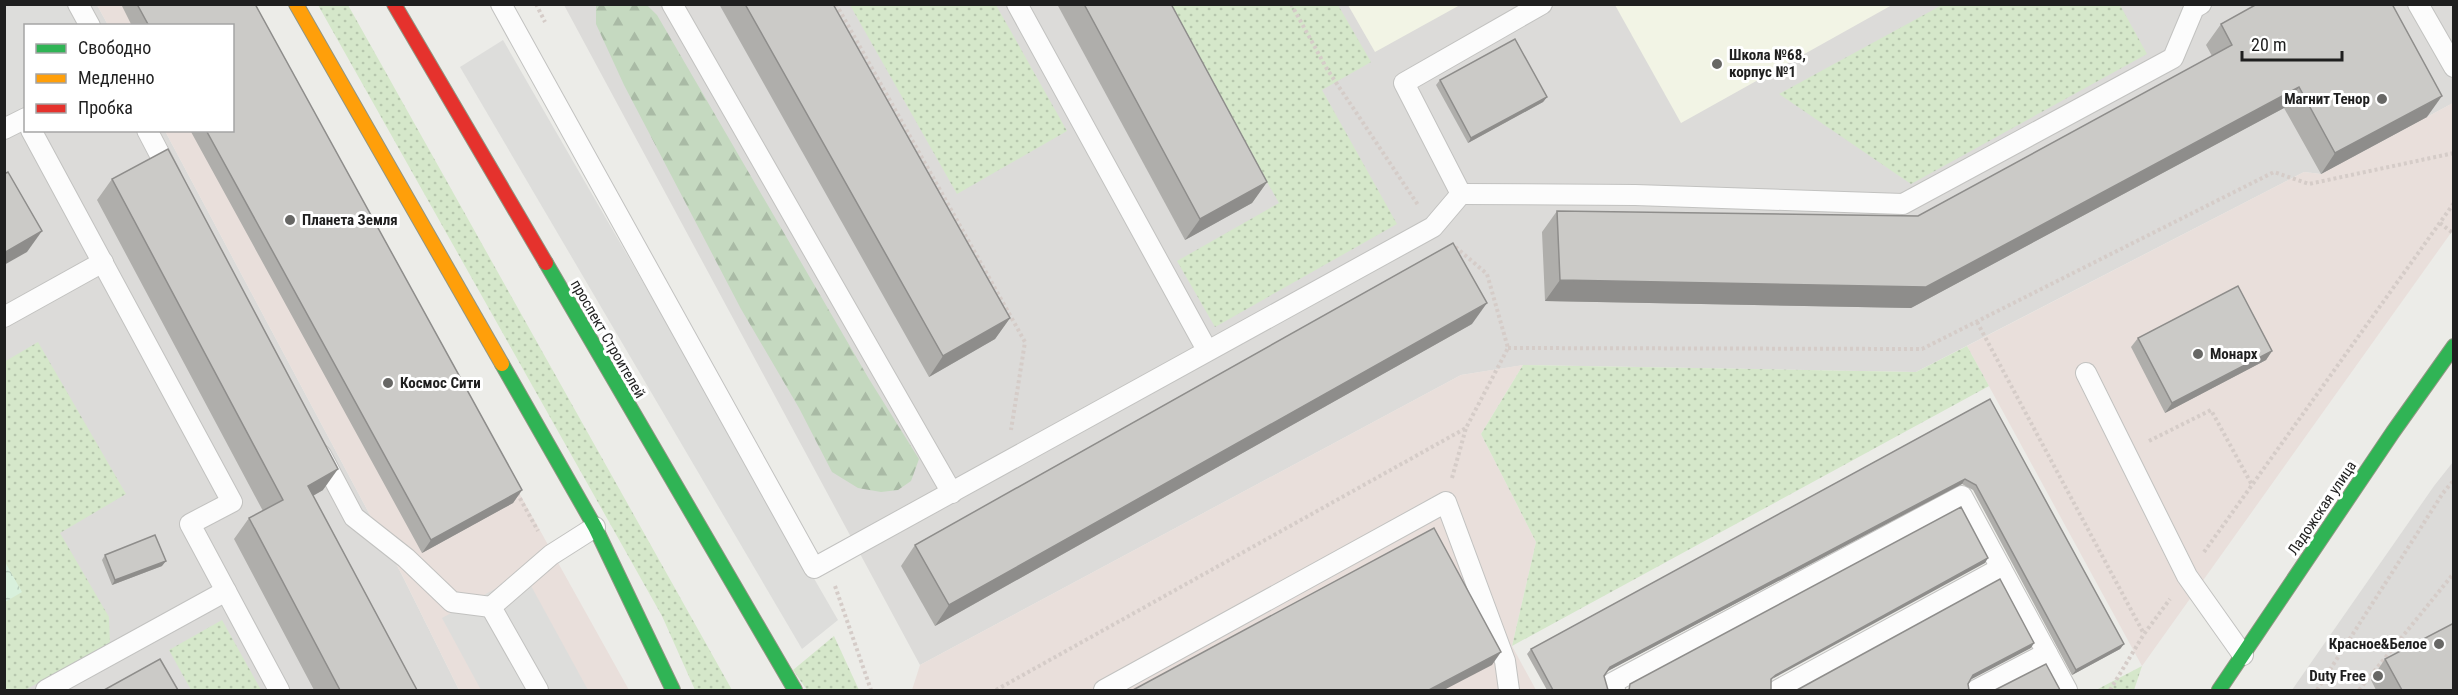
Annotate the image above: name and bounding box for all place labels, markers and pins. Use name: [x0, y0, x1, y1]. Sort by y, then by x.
place label: Школа №68, корпус №1: [1729, 46, 1806, 81]
marker: Школа №68, корпус №1: [1710, 57, 1724, 71]
place label: Магнит Тенор: [2284, 90, 2370, 108]
marker: Магнит Тенор: [2375, 92, 2389, 106]
place label: Планета Земля: [302, 211, 398, 229]
marker: Планета Земля: [283, 213, 297, 227]
place label: Монарх: [2210, 345, 2258, 363]
marker: Монарх: [2191, 347, 2205, 361]
place label: Космос Сити: [400, 374, 481, 392]
marker: Космос Сити: [381, 376, 395, 390]
place label: Красное&Белое: [2329, 635, 2427, 653]
marker: Красное&Белое: [2432, 637, 2446, 651]
place label: Duty Free: [2309, 667, 2366, 685]
marker: Duty Free: [2371, 669, 2385, 683]

